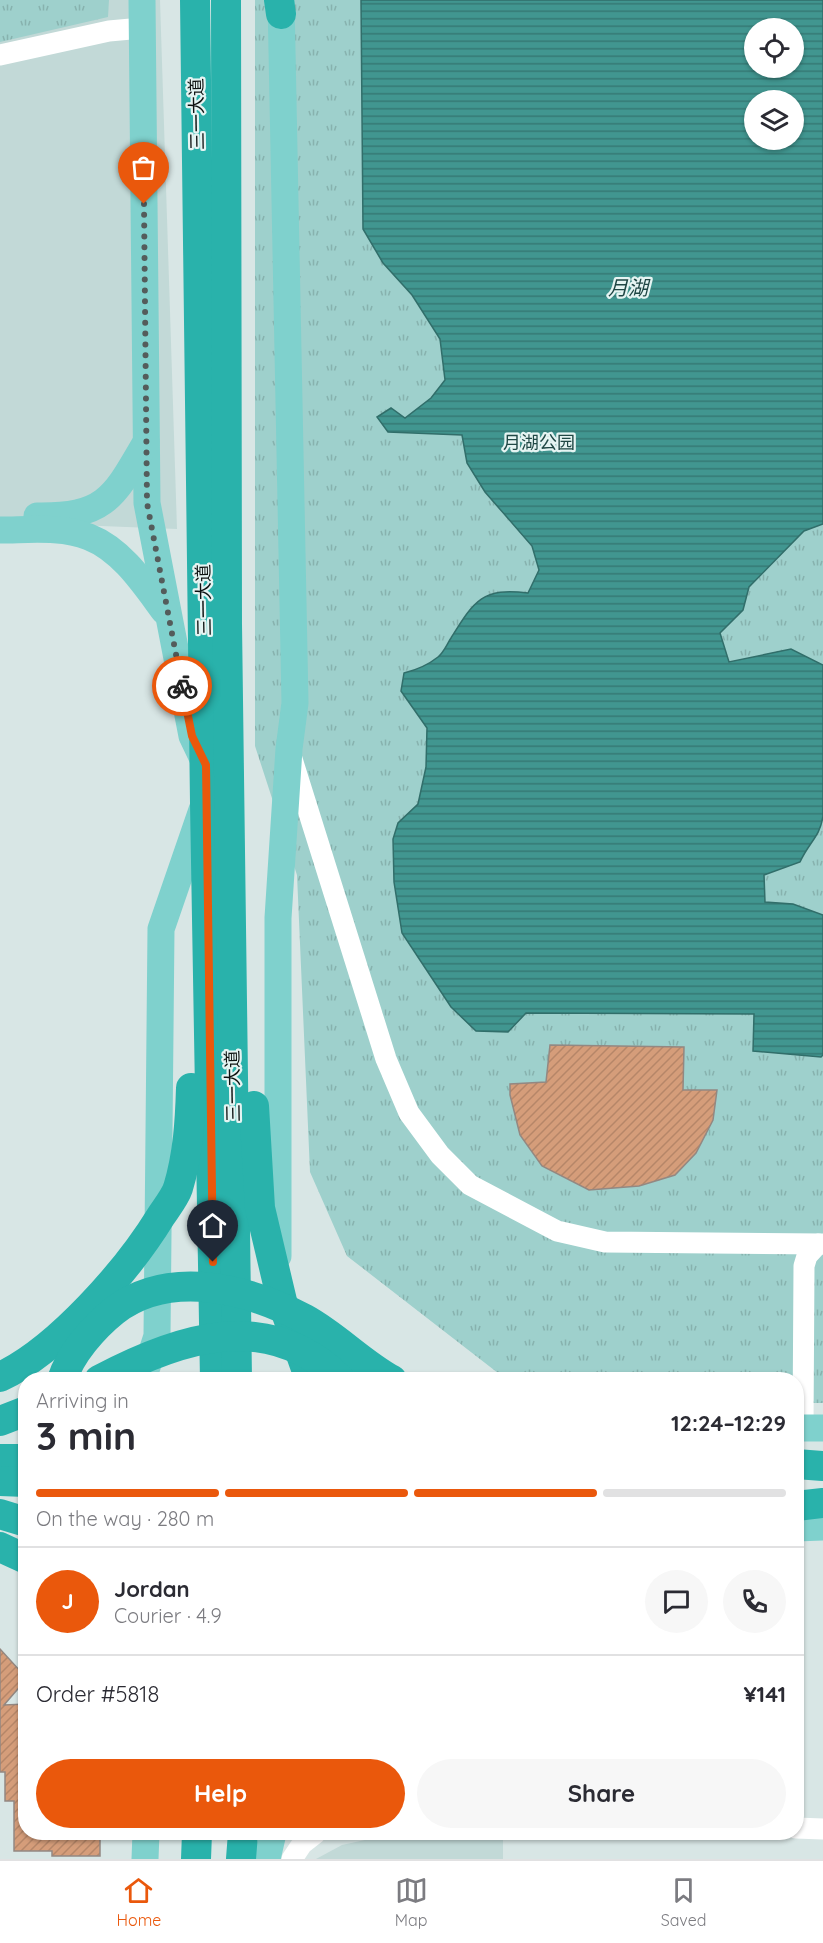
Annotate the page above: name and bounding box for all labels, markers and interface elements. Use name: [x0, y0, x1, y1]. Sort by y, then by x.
map controls: [744, 18, 804, 150]
button: locate: [744, 18, 804, 78]
street label: 三一大道: [184, 78, 209, 150]
button: layers: [744, 90, 804, 150]
pin: [118, 142, 169, 204]
icon: bag: [127, 151, 160, 184]
water label: 月湖: [608, 275, 651, 300]
park label: 月湖公园: [503, 431, 575, 454]
street label: 三一大道: [191, 564, 216, 636]
courier: [152, 656, 212, 716]
icon: bike: [166, 670, 199, 703]
street label: 三一大道: [220, 1050, 245, 1122]
pin: [187, 1200, 238, 1262]
icon: home: [196, 1209, 229, 1242]
text: Arriving in: [36, 1388, 129, 1413]
text: 12:24–12:29: [671, 1409, 786, 1437]
text: 3 min: [36, 1411, 136, 1460]
text: On the way · 280 m: [36, 1506, 214, 1531]
button: chat: [645, 1570, 708, 1633]
button: phone: [723, 1570, 786, 1633]
text: Jordan: [114, 1575, 190, 1603]
text: J: [61, 1587, 74, 1615]
text: Courier · 4.9: [114, 1603, 222, 1628]
text: Order #5818: [36, 1680, 159, 1708]
text: ¥141: [743, 1680, 786, 1708]
button: Help: [36, 1759, 405, 1828]
button: Share: [417, 1759, 786, 1828]
tab: Home: [117, 1874, 161, 1930]
tab: Map: [395, 1874, 428, 1930]
tab: Saved: [661, 1874, 706, 1930]

